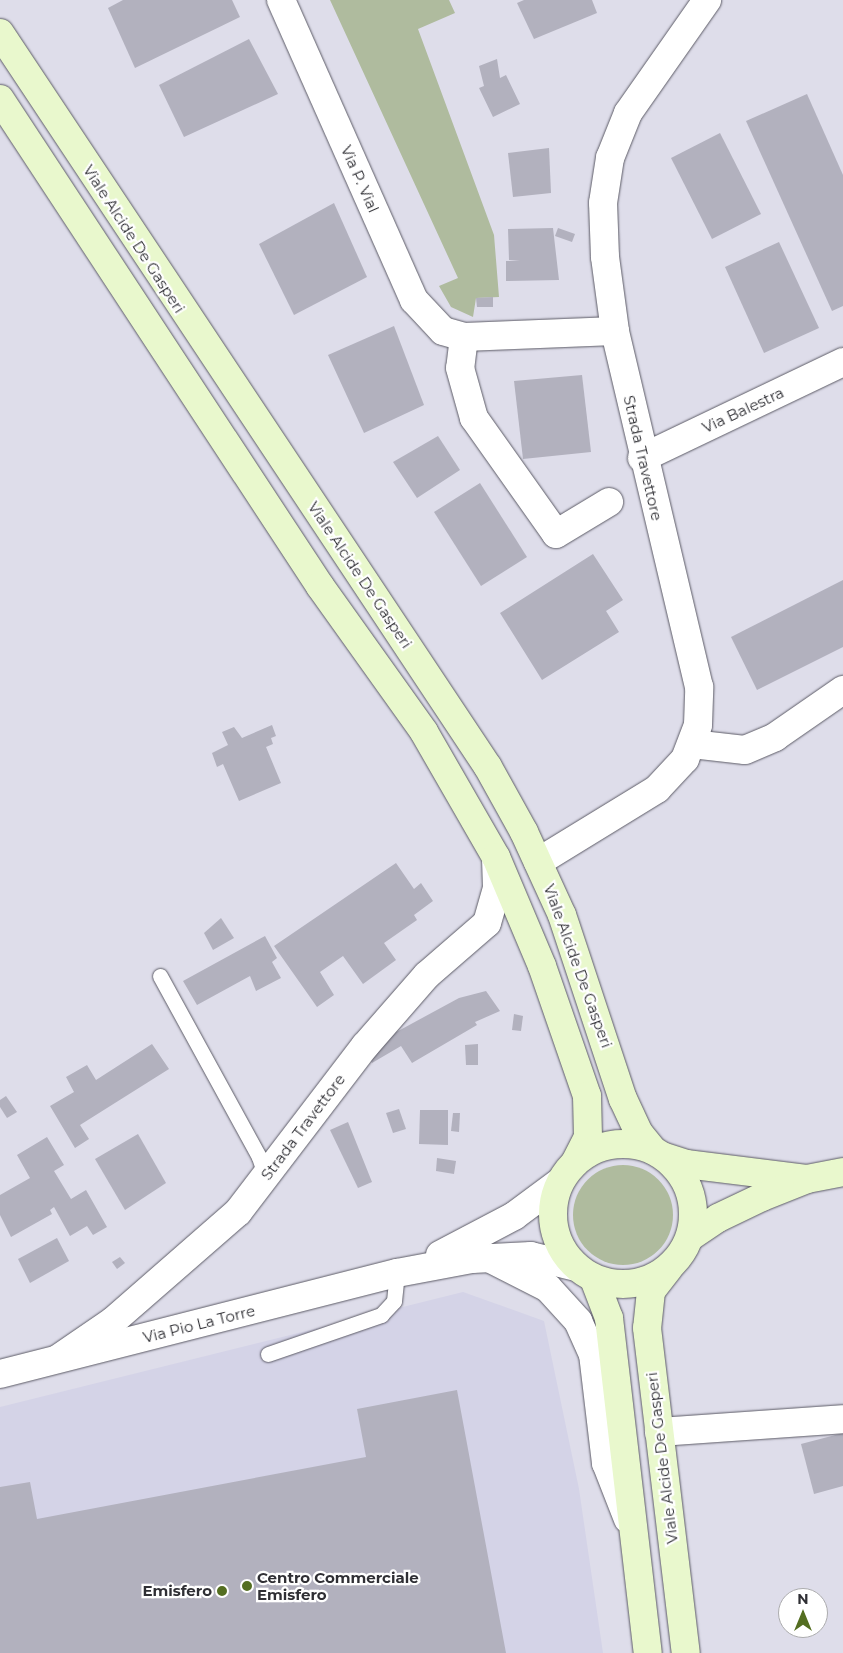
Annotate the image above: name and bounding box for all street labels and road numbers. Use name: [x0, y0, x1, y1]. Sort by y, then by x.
street label: Via P. Vial: [337, 143, 383, 215]
street label: Viale Alcide De Gasperi: [79, 162, 189, 316]
street label: Via Balestra: [699, 383, 787, 437]
street label: Strada Travettore: [620, 394, 666, 522]
street label: Viale Alcide De Gasperi: [304, 498, 416, 652]
street label: Viale Alcide De Gasperi: [540, 882, 616, 1050]
street label: Strada Travettore: [257, 1070, 349, 1184]
street label: Via Pio La Torre: [141, 1301, 257, 1347]
street label: Viale Alcide De Gasperi: [643, 1371, 681, 1545]

